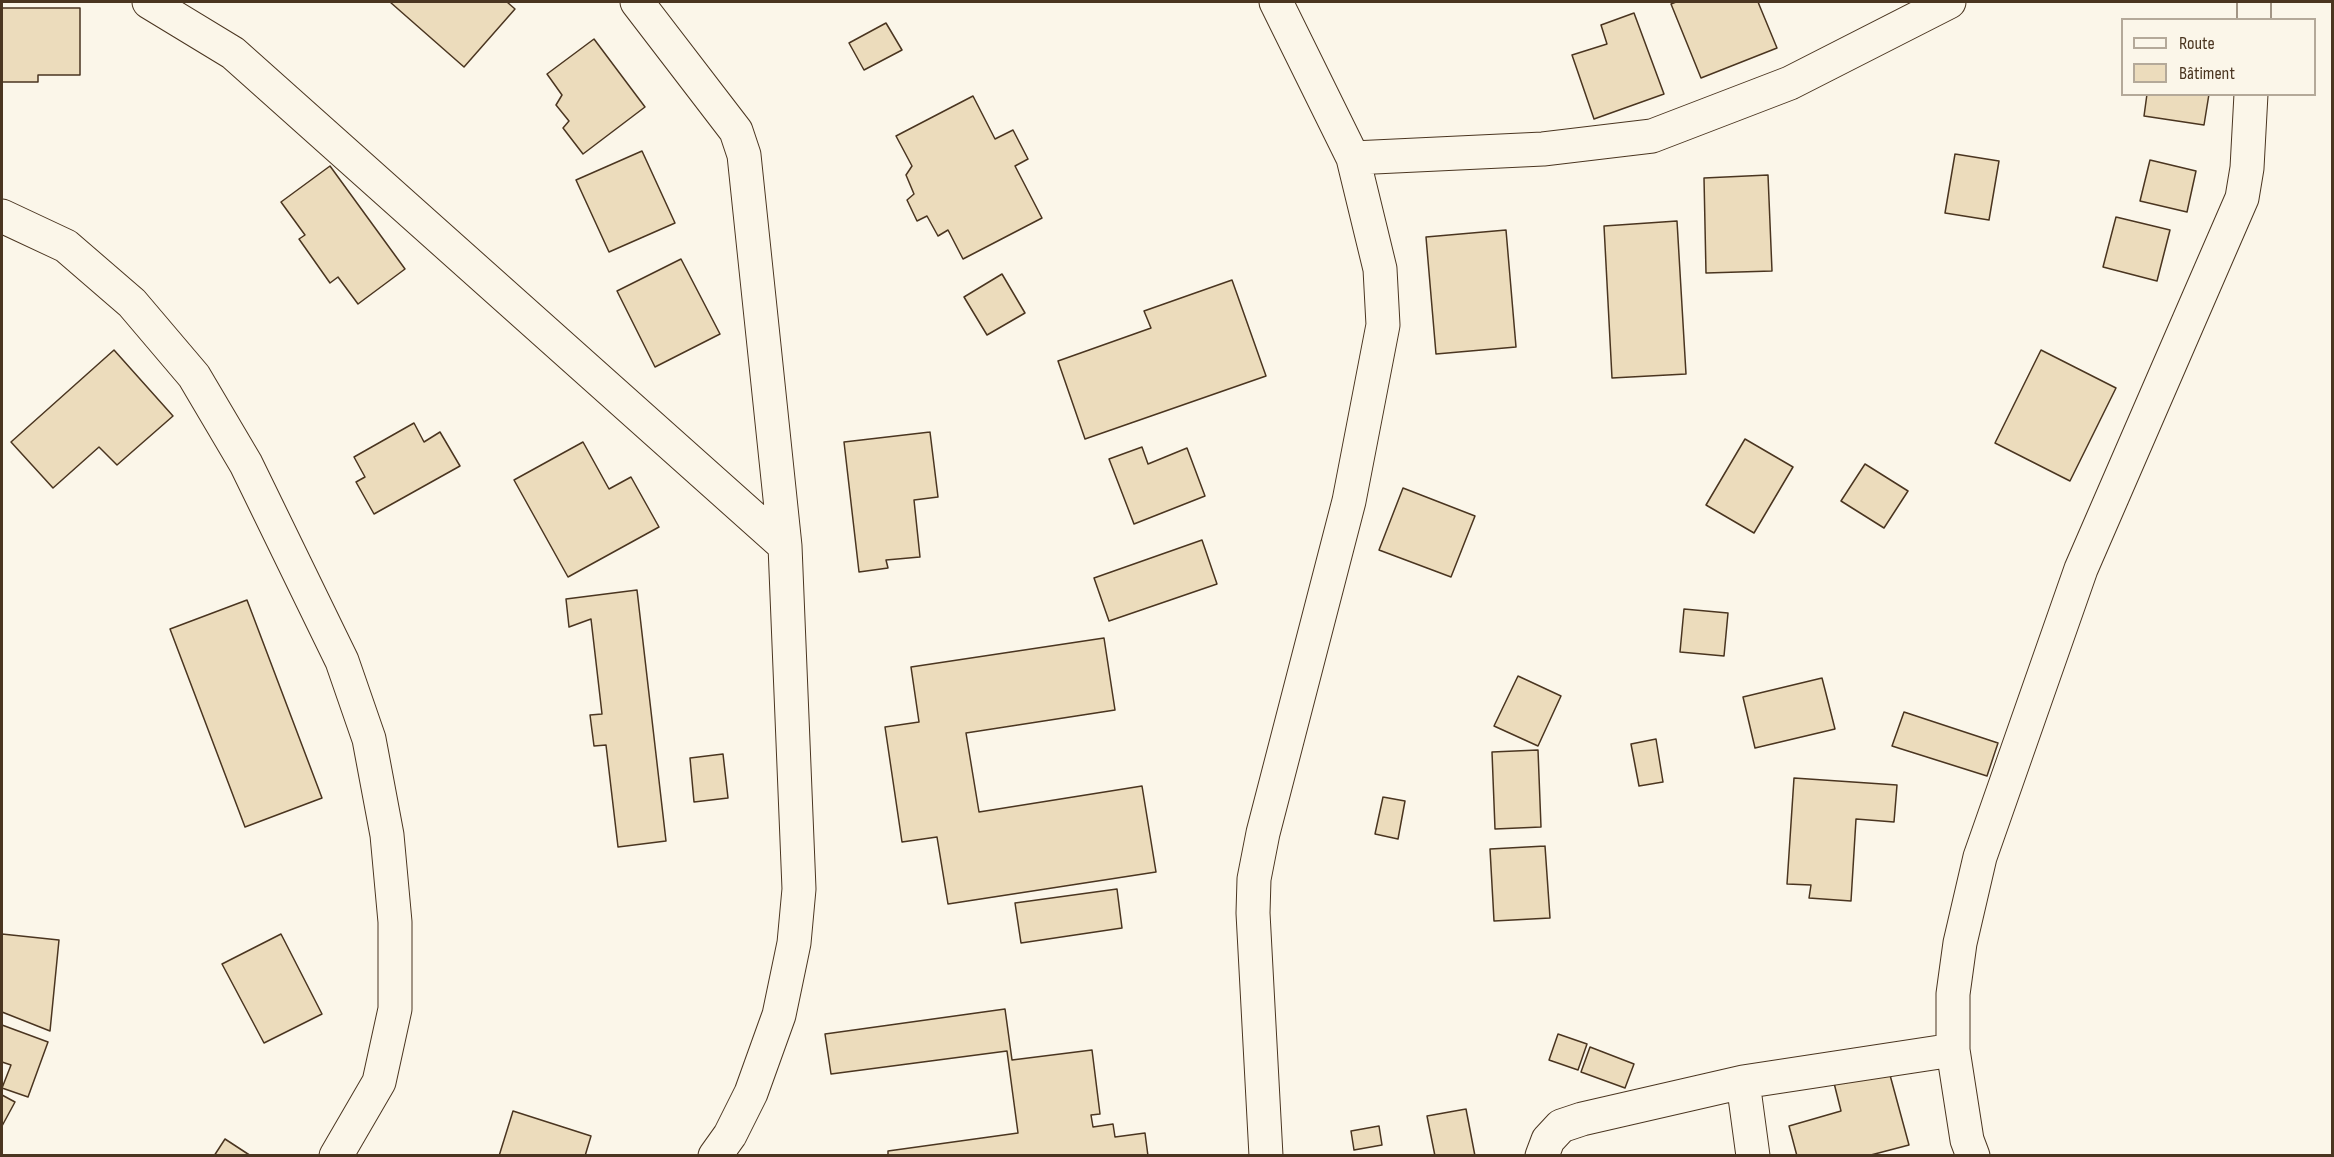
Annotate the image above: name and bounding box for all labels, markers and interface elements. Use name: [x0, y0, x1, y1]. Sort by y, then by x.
legend: [2121, 18, 2316, 96]
text: Route: [2179, 33, 2215, 54]
text: Bâtiment: [2179, 63, 2235, 84]

